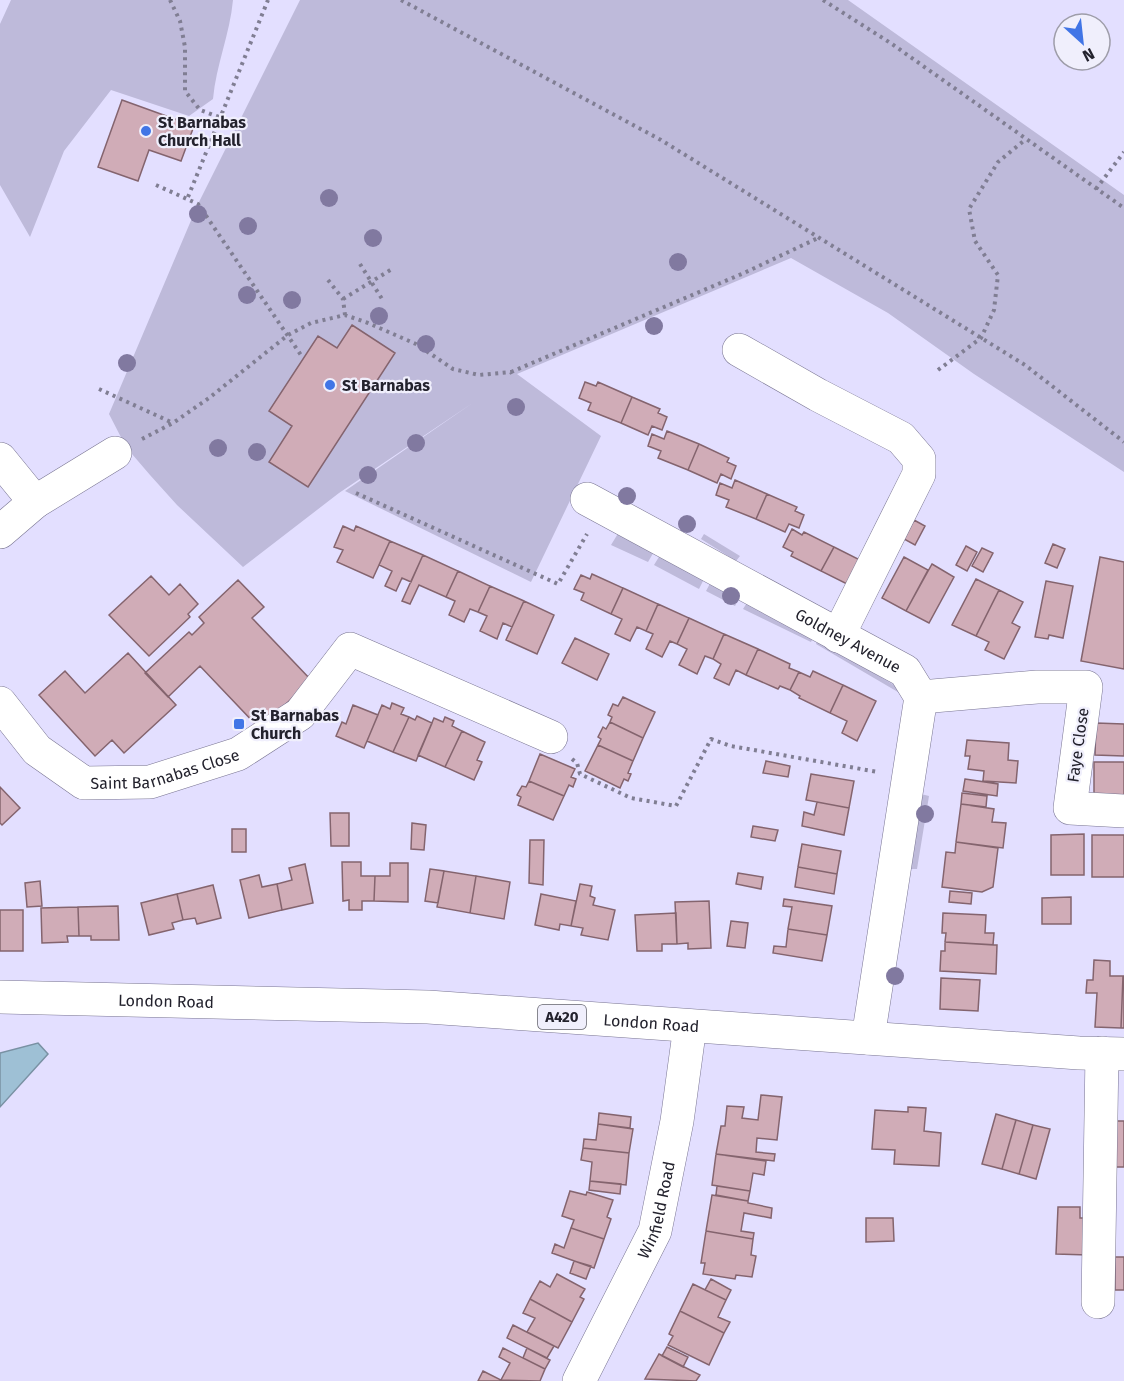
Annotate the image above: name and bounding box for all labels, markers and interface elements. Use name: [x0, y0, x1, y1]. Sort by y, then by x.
north arrow: [1052, 12, 1112, 72]
text: N: [1080, 44, 1098, 66]
place label: St Barnabas Church Hall: [158, 113, 246, 150]
marker: St Barnabas Church Hall: [139, 124, 153, 138]
place label: St Barnabas: [342, 376, 430, 395]
marker: St Barnabas: [323, 378, 337, 392]
street label: Goldney Avenue: [792, 604, 904, 676]
place label: St Barnabas Church: [251, 706, 339, 743]
street label: Faye Close: [1063, 707, 1093, 783]
marker: St Barnabas Church: [232, 717, 246, 731]
street label: Saint Barnabas Close: [90, 745, 242, 792]
street label: London Road: [118, 990, 214, 1011]
road number: A420: [538, 1005, 586, 1029]
street label: London Road: [603, 1010, 700, 1036]
street label: Winfield Road: [633, 1159, 678, 1261]

